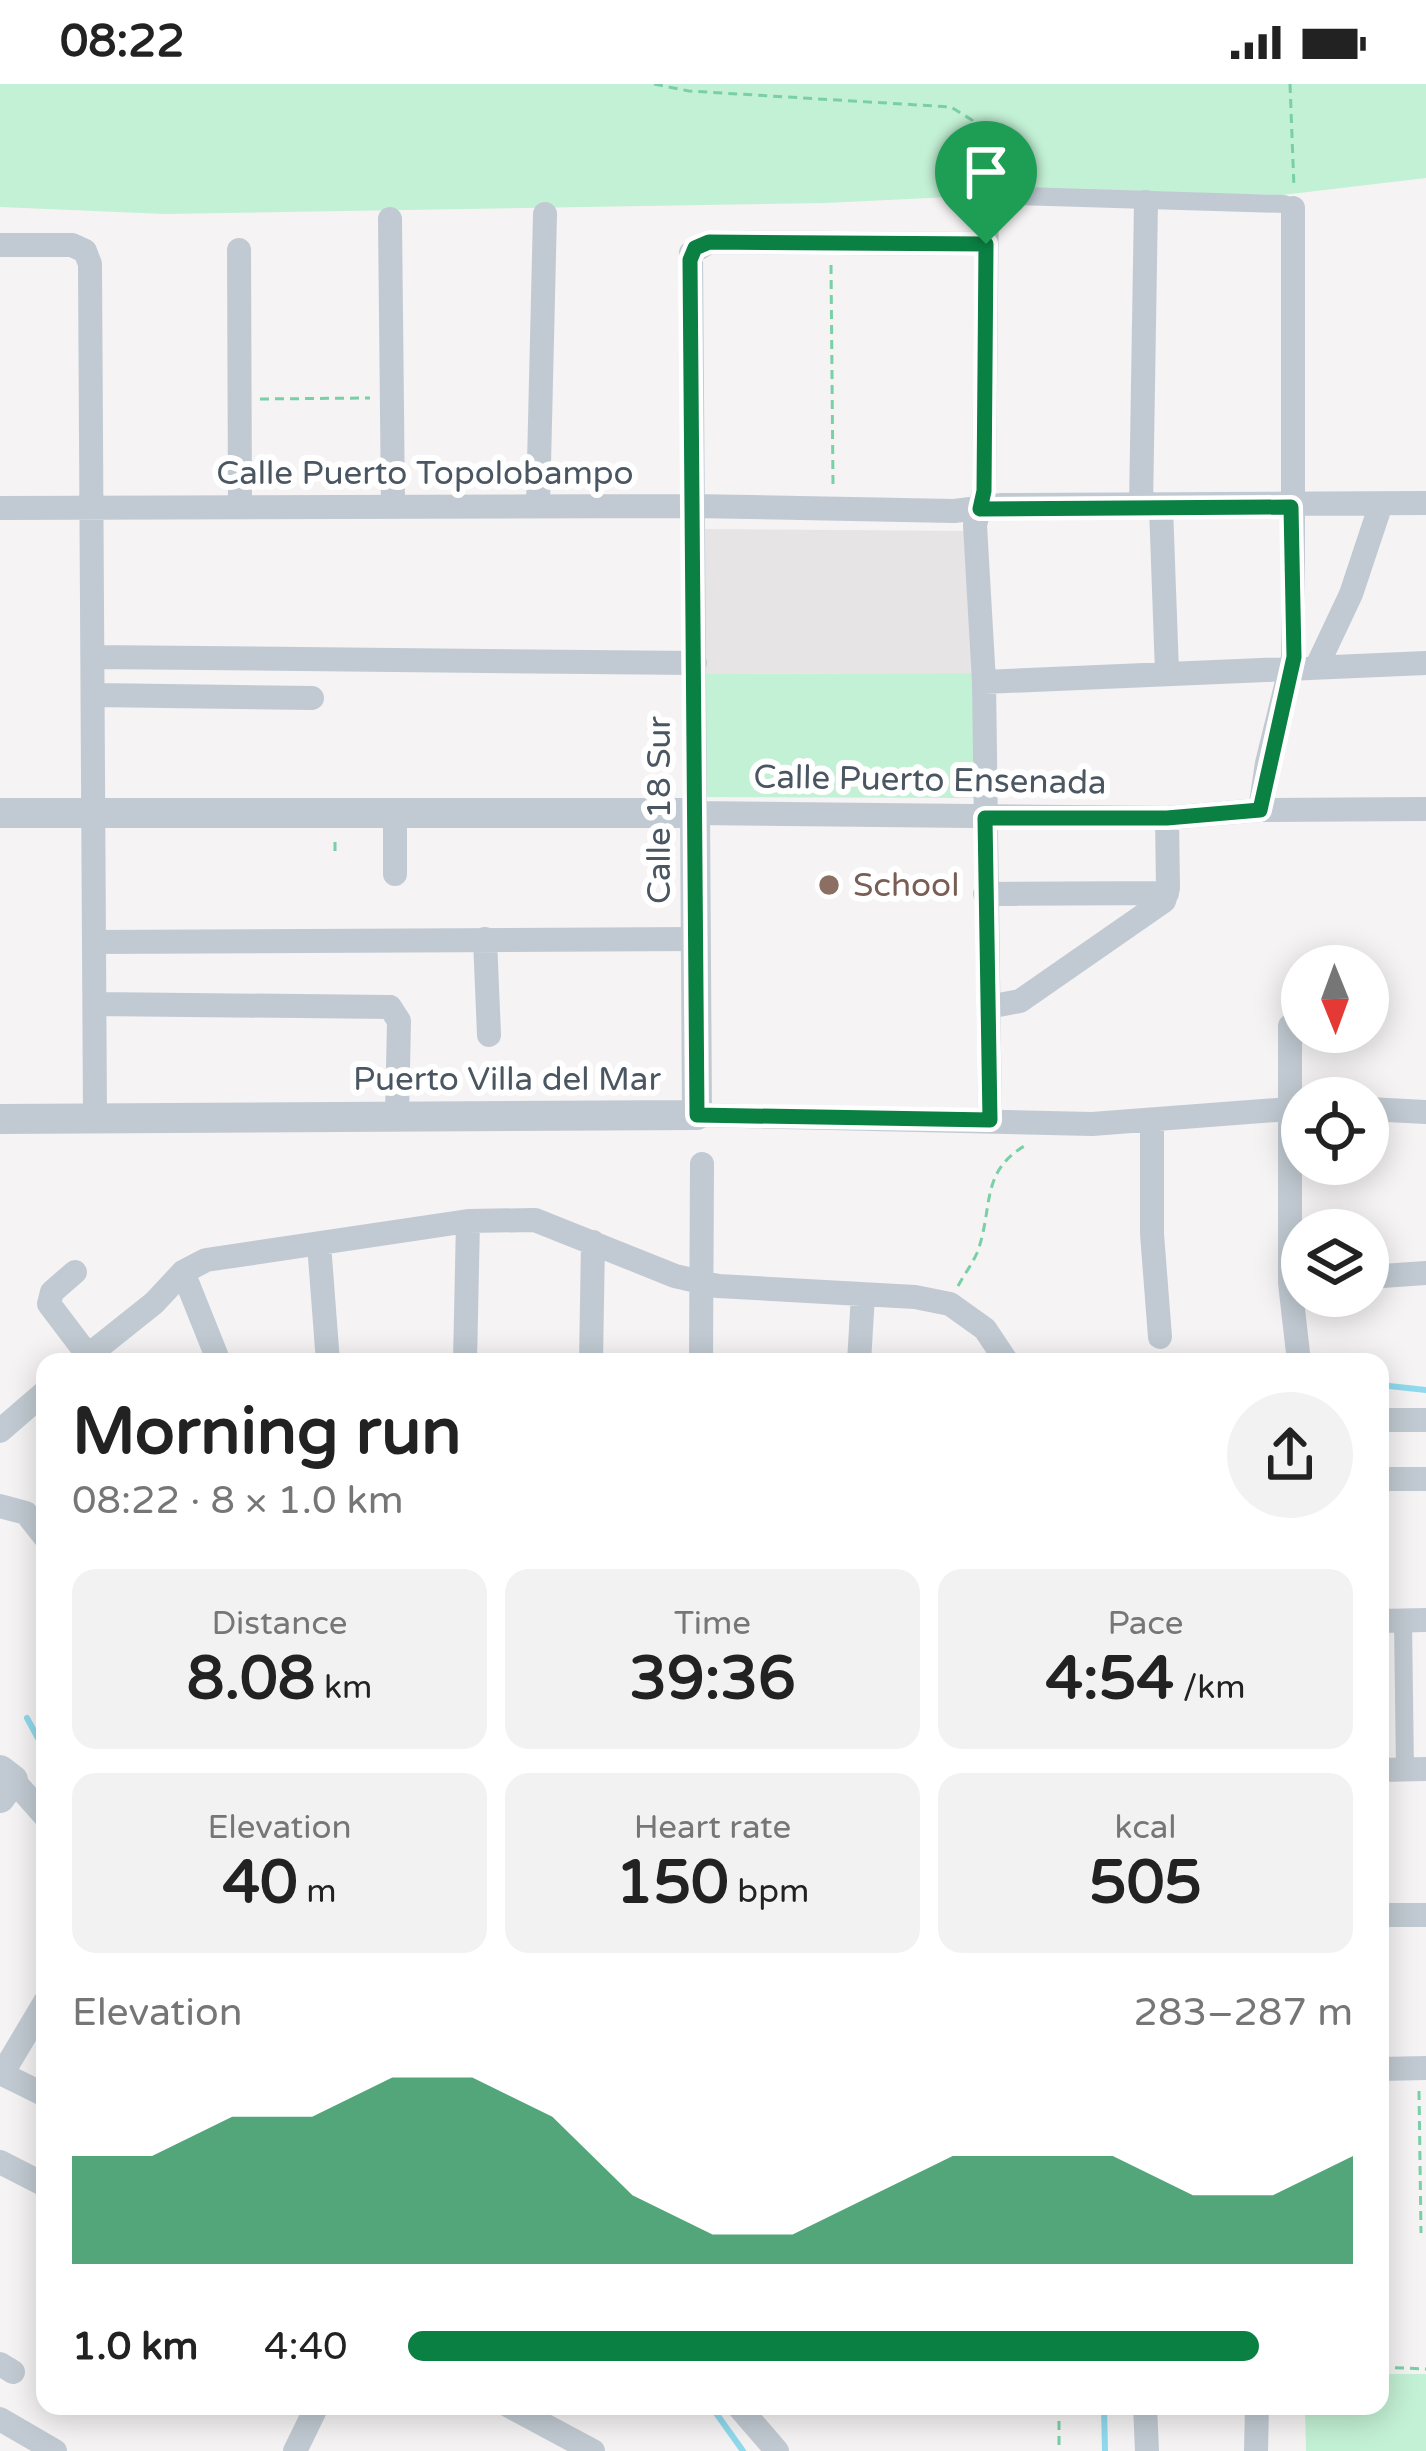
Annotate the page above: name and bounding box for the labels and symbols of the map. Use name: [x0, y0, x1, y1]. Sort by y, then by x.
pin: [935, 121, 1037, 244]
street label: Calle Puerto Topolobampo: [216, 454, 634, 493]
street label: Calle 18 Sur: [640, 716, 679, 904]
street label: Calle Puerto Ensenada: [753, 757, 1107, 803]
place label: School: [853, 866, 959, 905]
marker: School: [816, 872, 842, 898]
north arrow: [1281, 945, 1389, 1053]
street label: Puerto Villa del Mar: [353, 1060, 661, 1099]

